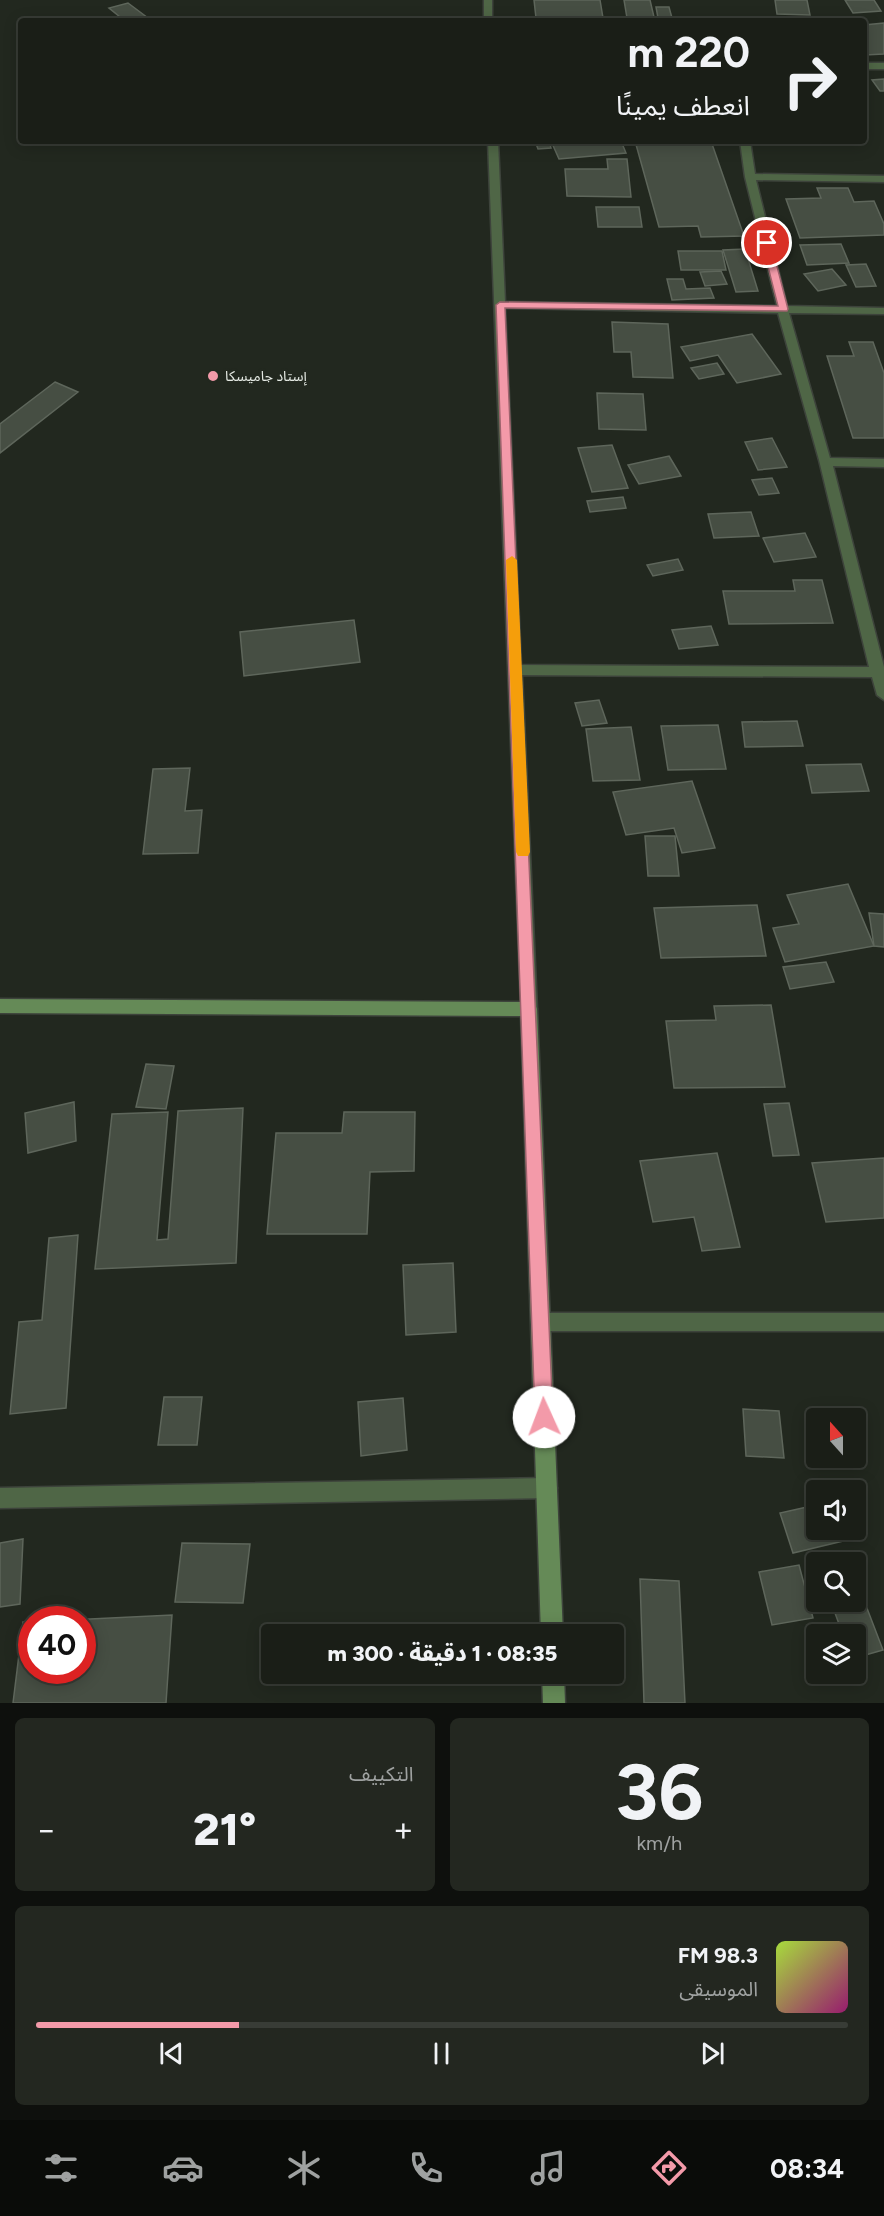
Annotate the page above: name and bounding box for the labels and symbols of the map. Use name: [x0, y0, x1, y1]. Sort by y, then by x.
pin: [741, 217, 792, 268]
place label: إستاد جاميسكا: [225, 368, 308, 386]
marker: إستاد جاميسكا: [206, 369, 220, 383]
position arrow: [512, 1385, 576, 1449]
north arrow: [806, 1408, 866, 1468]
speed limit sign: 40: [18, 1606, 96, 1684]

